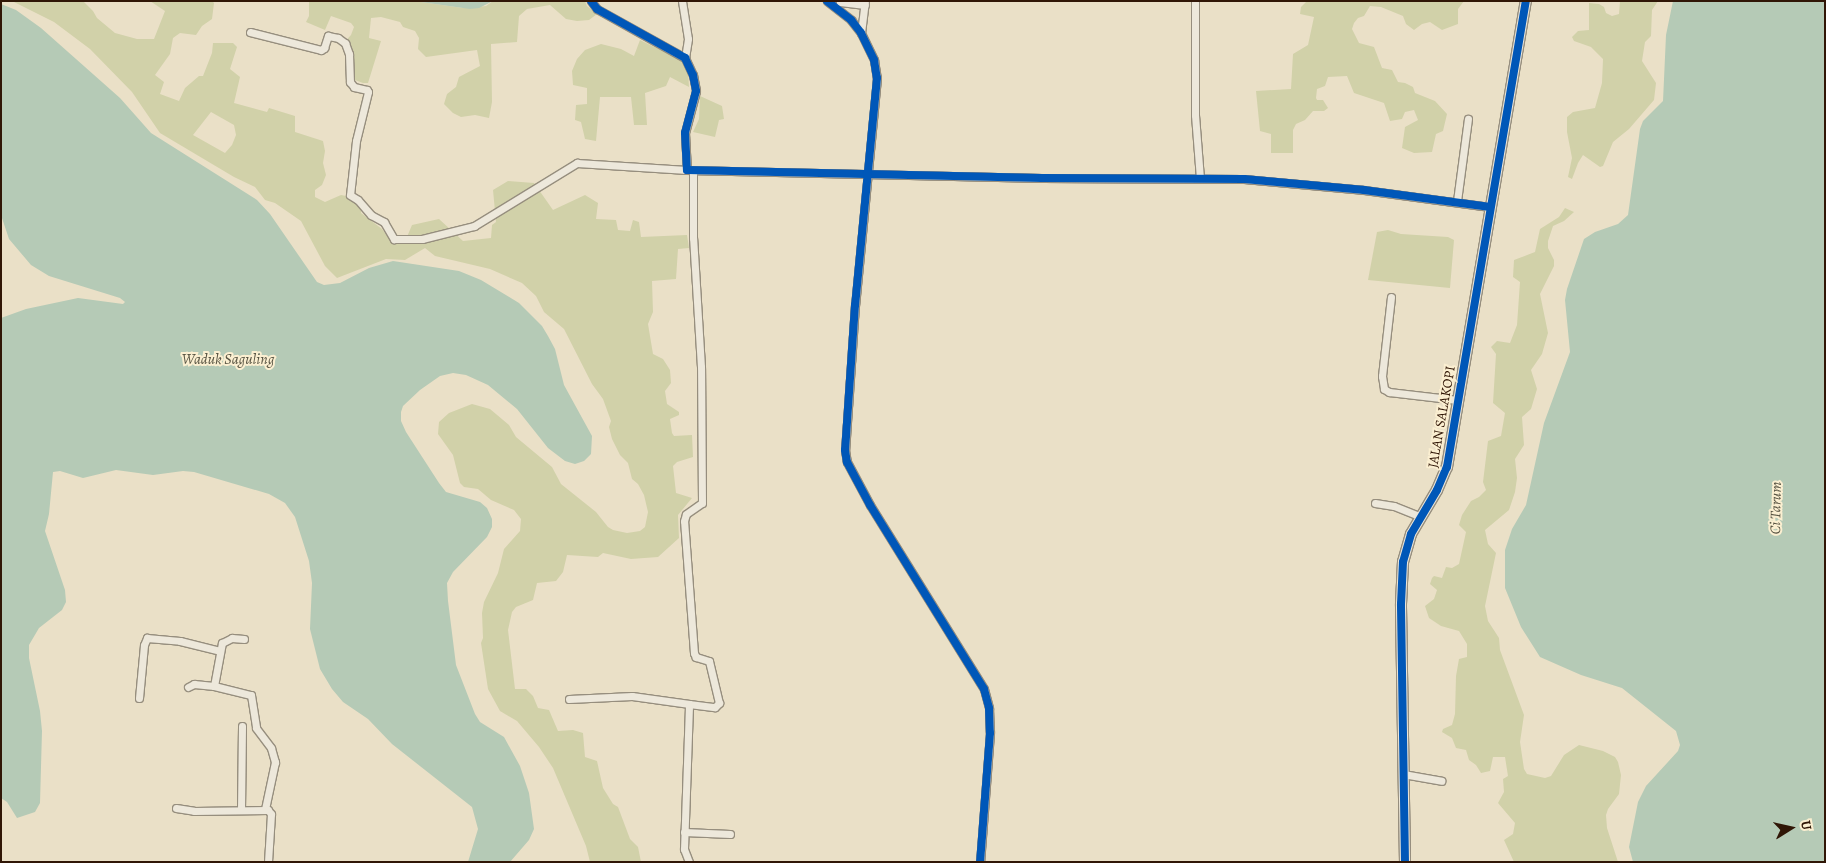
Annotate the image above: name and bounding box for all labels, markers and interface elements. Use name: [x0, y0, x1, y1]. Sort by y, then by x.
water label: Waduk Saguling: [182, 351, 274, 369]
street label: JALAN SALAKOPI: [1425, 365, 1459, 469]
water label: Ci Tarum: [1767, 482, 1785, 534]
north arrow: [1766, 803, 1816, 853]
text: U: [1796, 819, 1816, 831]

